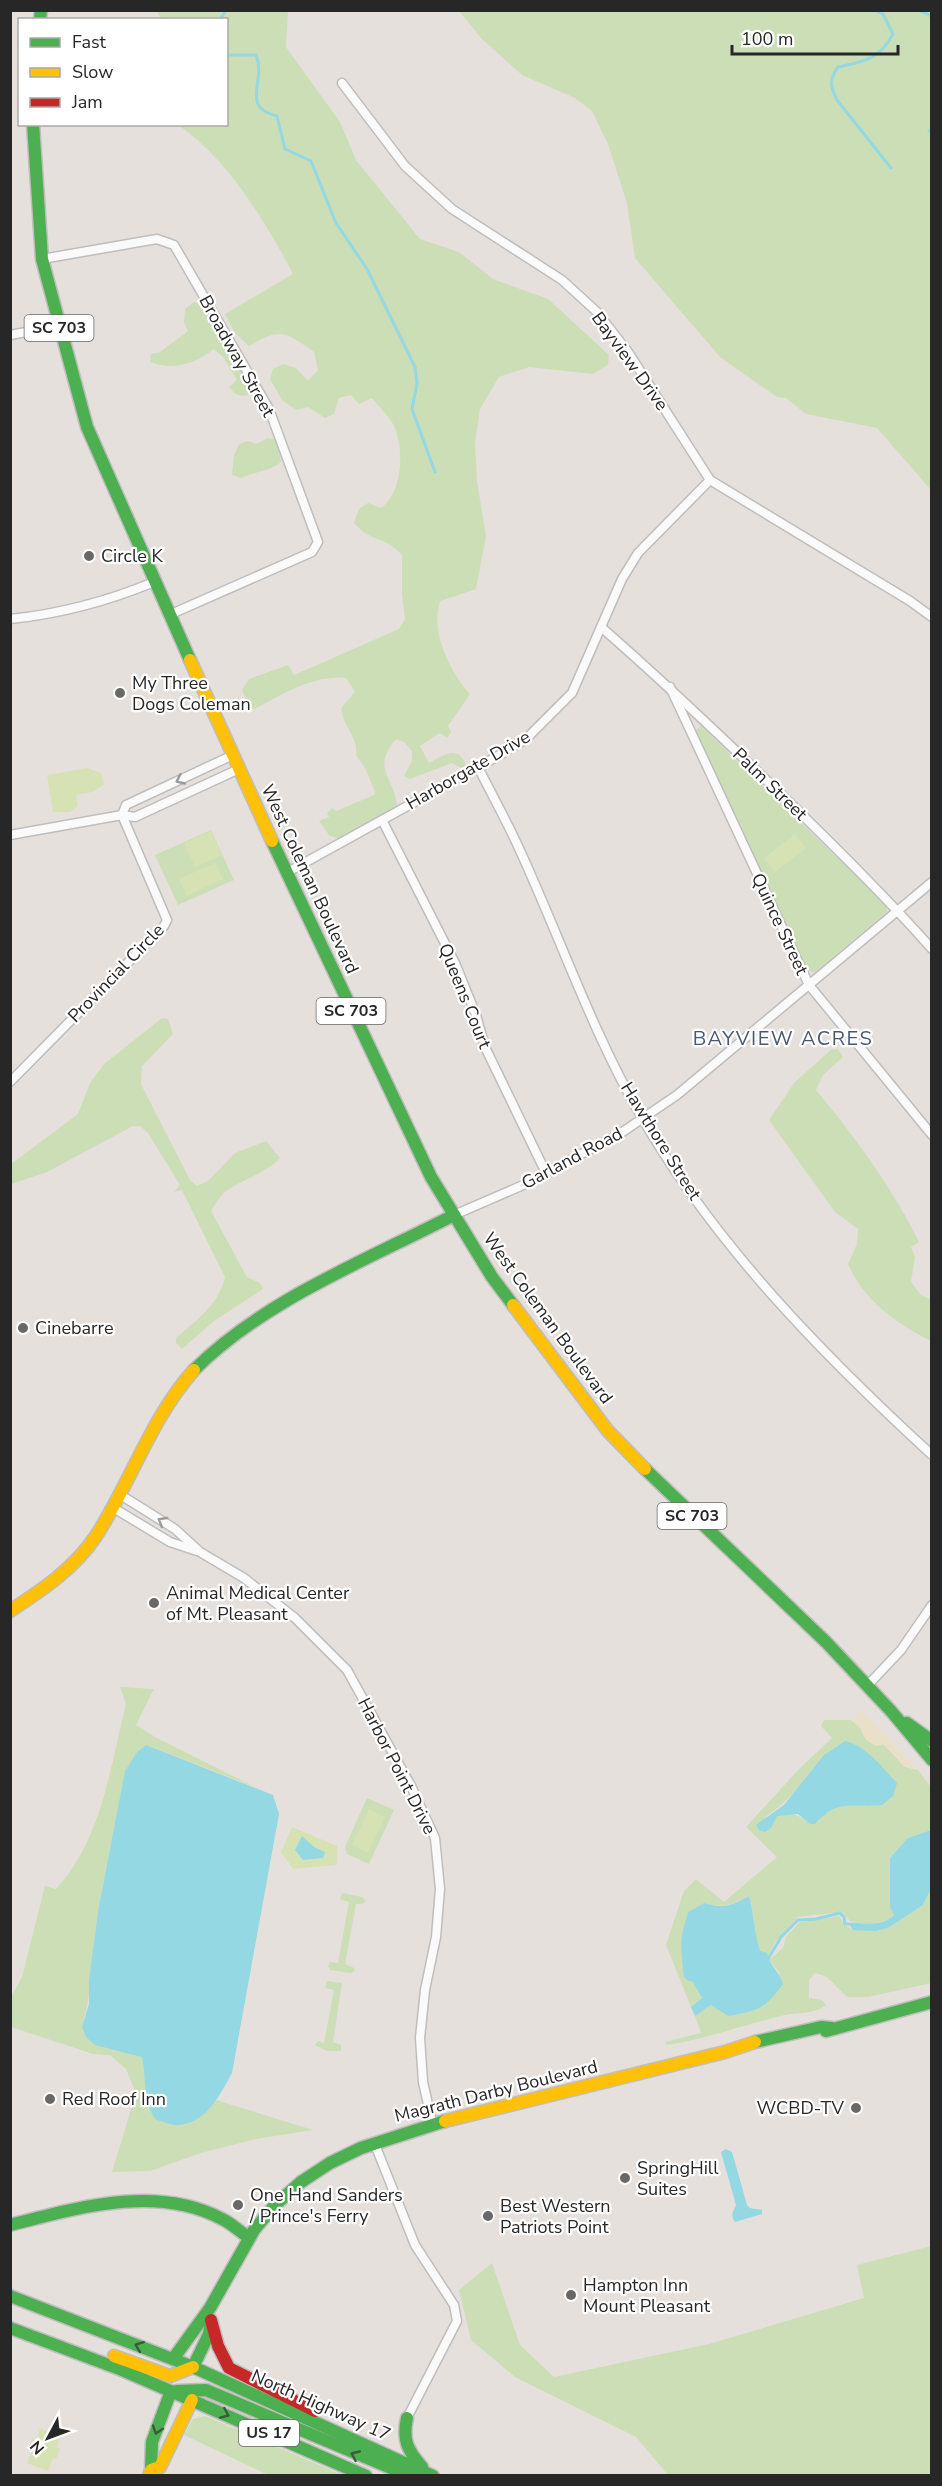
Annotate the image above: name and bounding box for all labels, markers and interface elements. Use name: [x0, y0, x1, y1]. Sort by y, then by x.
legend: [18, 18, 228, 126]
scale bar: [732, 18, 898, 56]
text: 100 m: [741, 27, 793, 51]
text: Fast: [72, 30, 107, 54]
text: Slow: [72, 60, 113, 84]
text: Jam: [71, 90, 103, 114]
street label: Broadway Street: [194, 291, 281, 422]
street label: Bayview Drive: [586, 307, 674, 415]
road number: SC 703: [25, 315, 94, 341]
place label: Circle K: [101, 544, 163, 568]
marker: Circle K: [82, 549, 96, 563]
place label: My Three Dogs Coleman: [132, 671, 251, 716]
marker: My Three Dogs Coleman: [113, 686, 127, 700]
street label: Harborgate Drive: [402, 725, 534, 815]
street label: Palm Street: [728, 742, 813, 826]
one-way arrow: [175, 773, 186, 785]
street label: West Coleman Boulevard: [256, 780, 364, 978]
street label: Quince Street: [746, 869, 814, 979]
street label: Provincial Circle: [63, 918, 169, 1028]
street label: Queens Court: [433, 940, 497, 1053]
road number: SC 703: [316, 998, 386, 1024]
district label: BAYVIEW ACRES: [693, 1025, 873, 1052]
street label: Hawthore Street: [615, 1078, 707, 1205]
street label: Garland Road: [517, 1121, 627, 1195]
street label: West Coleman Boulevard: [478, 1227, 618, 1409]
place label: Cinebarre: [35, 1316, 113, 1340]
marker: Cinebarre: [16, 1321, 30, 1335]
road number: SC 703: [658, 1503, 726, 1529]
one-way arrow: [158, 1516, 168, 1528]
place label: Animal Medical Center of Mt. Pleasant: [166, 1581, 350, 1626]
marker: Animal Medical Center of Mt. Pleasant: [147, 1596, 161, 1610]
street label: Harbor Point Drive: [352, 1694, 442, 1838]
street label: Magrath Darby Boulevard: [392, 2054, 600, 2128]
place label: Red Roof Inn: [62, 2087, 166, 2111]
marker: Red Roof Inn: [43, 2092, 57, 2106]
place label: WCBD-TV: [757, 2096, 845, 2120]
marker: WCBD-TV: [849, 2101, 863, 2115]
place label: SpringHill Suites: [637, 2156, 719, 2201]
marker: SpringHill Suites: [618, 2171, 632, 2185]
place label: One Hand Sanders / Prince's Ferry: [249, 2183, 403, 2228]
place label: Best Western Patriots Point: [500, 2194, 611, 2239]
marker: One Hand Sanders / Prince's Ferry: [231, 2198, 245, 2212]
marker: Best Western Patriots Point: [481, 2209, 495, 2223]
place label: Hampton Inn Mount Pleasant: [583, 2273, 711, 2318]
marker: Hampton Inn Mount Pleasant: [564, 2288, 578, 2302]
one-way arrow: [134, 2340, 145, 2353]
street label: North Highway 17: [248, 2364, 394, 2446]
one-way arrow: [219, 2407, 230, 2419]
north arrow: [18, 2408, 78, 2468]
road number: US 17: [239, 2420, 299, 2446]
one-way arrow: [152, 2424, 165, 2435]
text: N: [25, 2435, 50, 2459]
one-way arrow: [350, 2450, 361, 2462]

